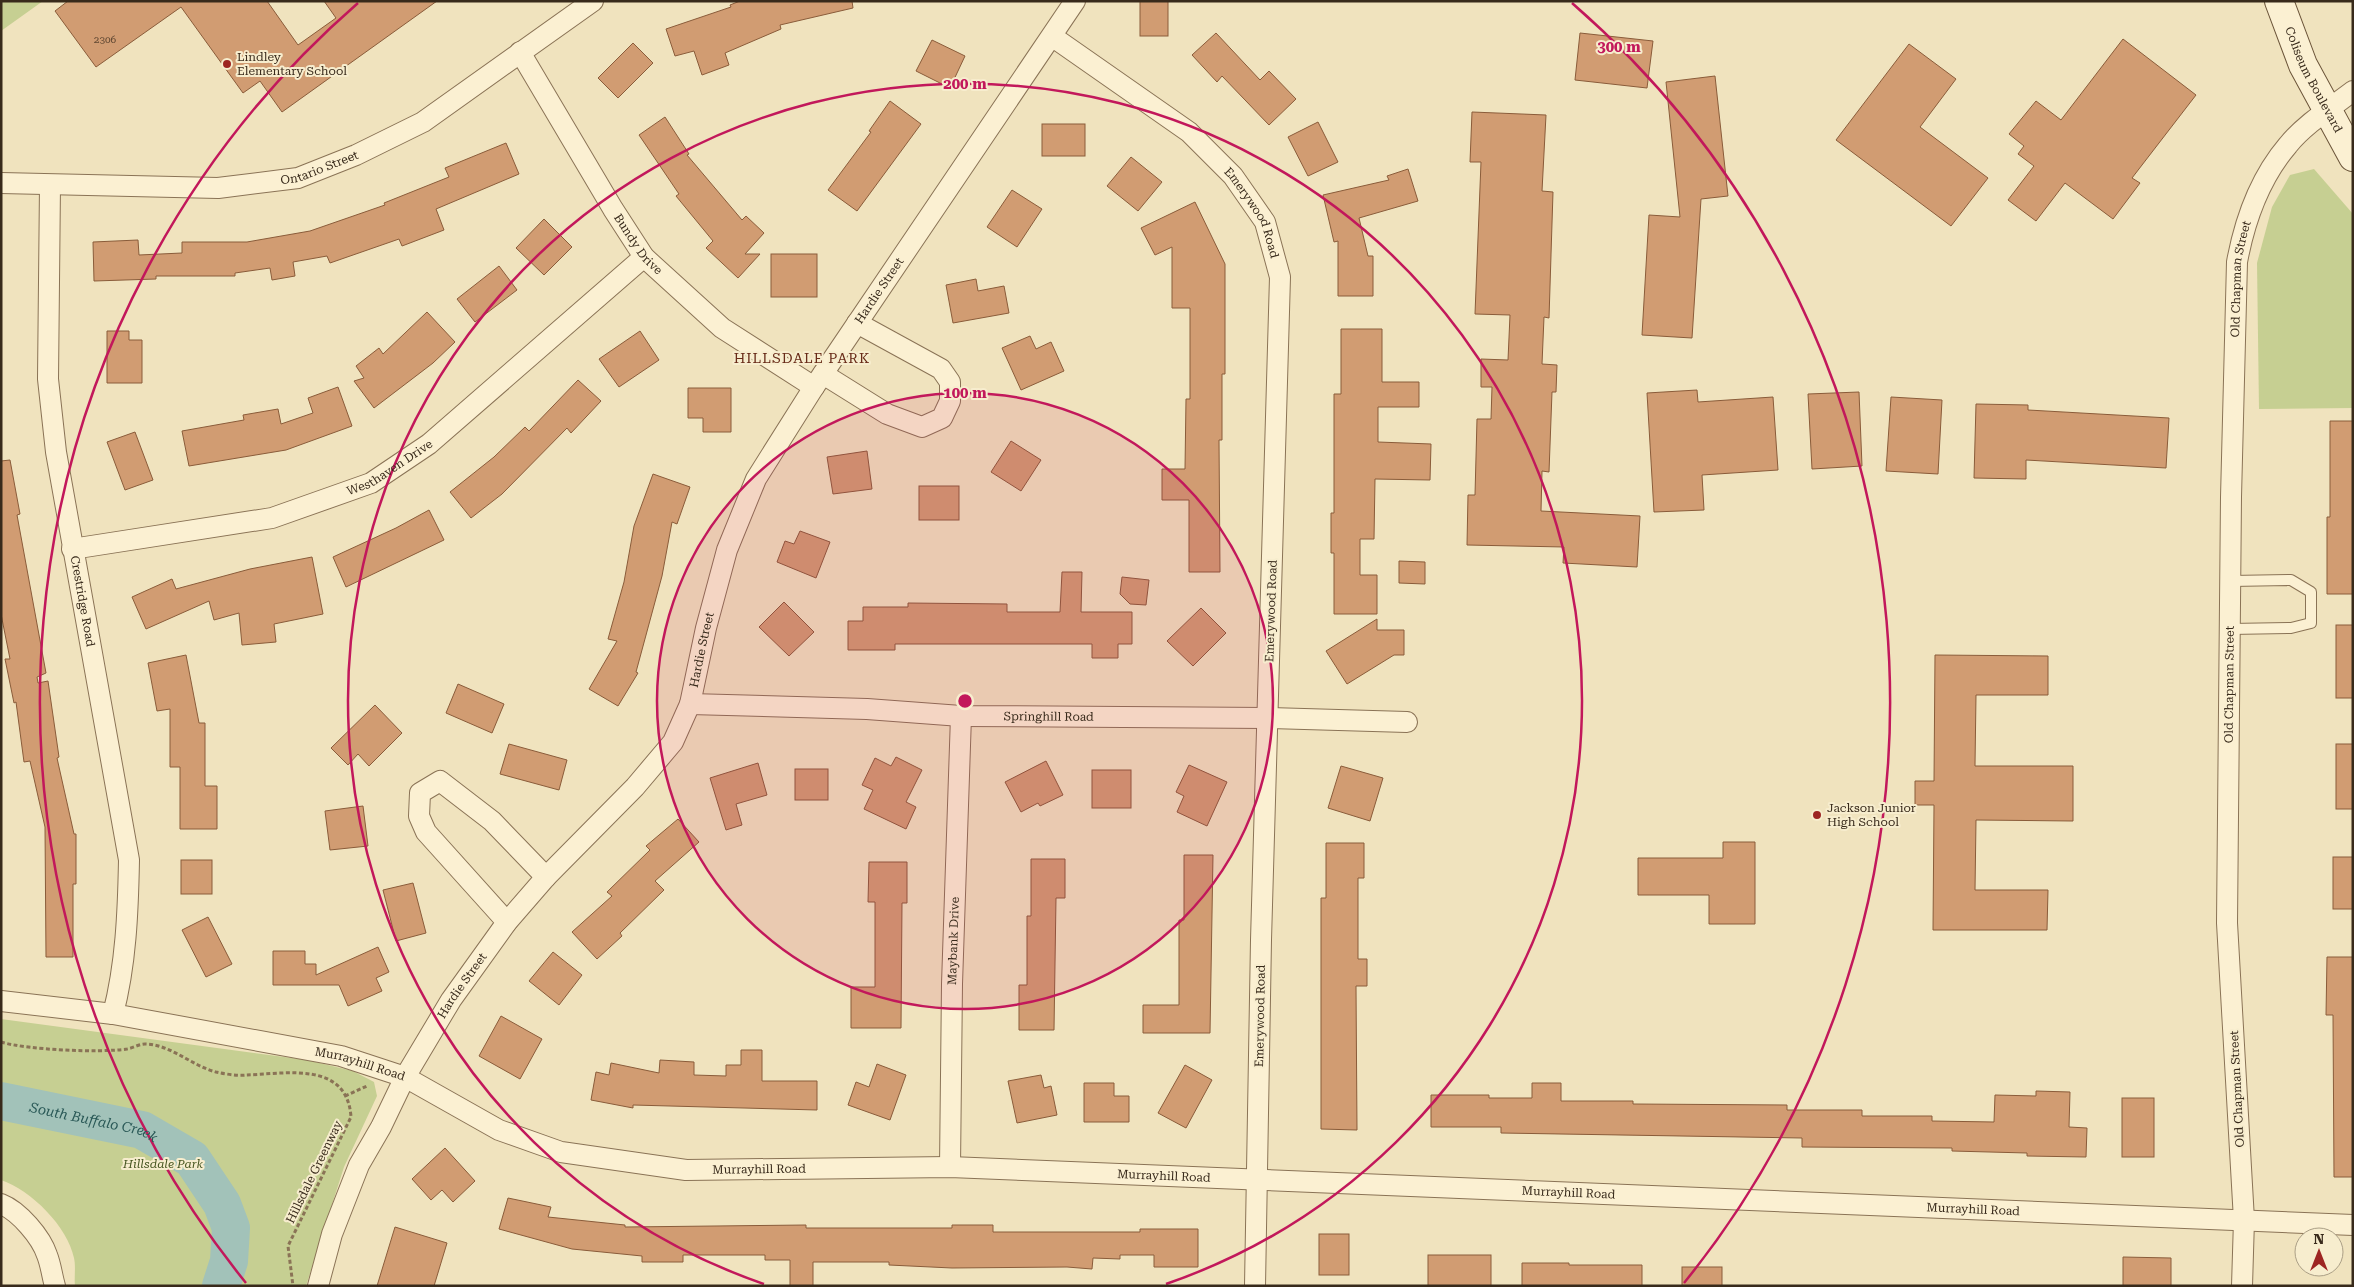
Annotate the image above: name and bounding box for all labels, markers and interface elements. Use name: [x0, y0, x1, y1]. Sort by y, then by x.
street label: Coliseum Boulevard: [2282, 25, 2345, 135]
house number: 2306: [94, 34, 117, 45]
text: 300 m: [1597, 38, 1641, 56]
place label: Lindley Elementary School: [237, 50, 347, 78]
marker: Lindley Elementary School: [221, 58, 233, 70]
text: 200 m: [943, 75, 987, 93]
street label: Ontario Street: [280, 148, 361, 187]
street label: Emerywood Road: [1221, 164, 1282, 260]
street label: Bundy Drive: [611, 211, 666, 278]
street label: Old Chapman Street: [2228, 219, 2254, 338]
street label: Hardie Street: [852, 254, 907, 326]
district label: HILLSDALE PARK: [734, 350, 870, 366]
text: 100 m: [943, 384, 987, 402]
street label: Westhaven Drive: [345, 436, 435, 498]
street label: Crestridge Road: [68, 554, 98, 648]
street label: Emerywood Road: [1262, 559, 1280, 662]
street label: Hardie Street: [687, 610, 717, 689]
street label: Old Chapman Street: [2222, 625, 2237, 743]
centre of rings: [956, 692, 974, 710]
street label: Springhill Road: [1003, 709, 1094, 724]
place label: Jackson Junior High School: [1827, 801, 1916, 829]
marker: Jackson Junior High School: [1811, 809, 1823, 821]
street label: Maybank Drive: [945, 896, 962, 985]
street label: Hardie Street: [435, 950, 490, 1021]
street label: Emerywood Road: [1252, 964, 1268, 1067]
street label: Old Chapman Street: [2227, 1030, 2247, 1148]
street label: Murrayhill Road: [314, 1044, 407, 1084]
water label: South Buffalo Creek: [27, 1099, 161, 1146]
street label: Hillsdale Greenway: [283, 1118, 345, 1226]
park label: Hillsdale Park: [122, 1157, 204, 1171]
street label: Murrayhill Road: [712, 1162, 806, 1177]
street label: Murrayhill Road: [1117, 1167, 1211, 1185]
street label: Murrayhill Road: [1521, 1184, 1616, 1202]
street label: Murrayhill Road: [1926, 1200, 2020, 1218]
north arrow: [2294, 1227, 2344, 1277]
text: N: [2314, 1231, 2325, 1247]

